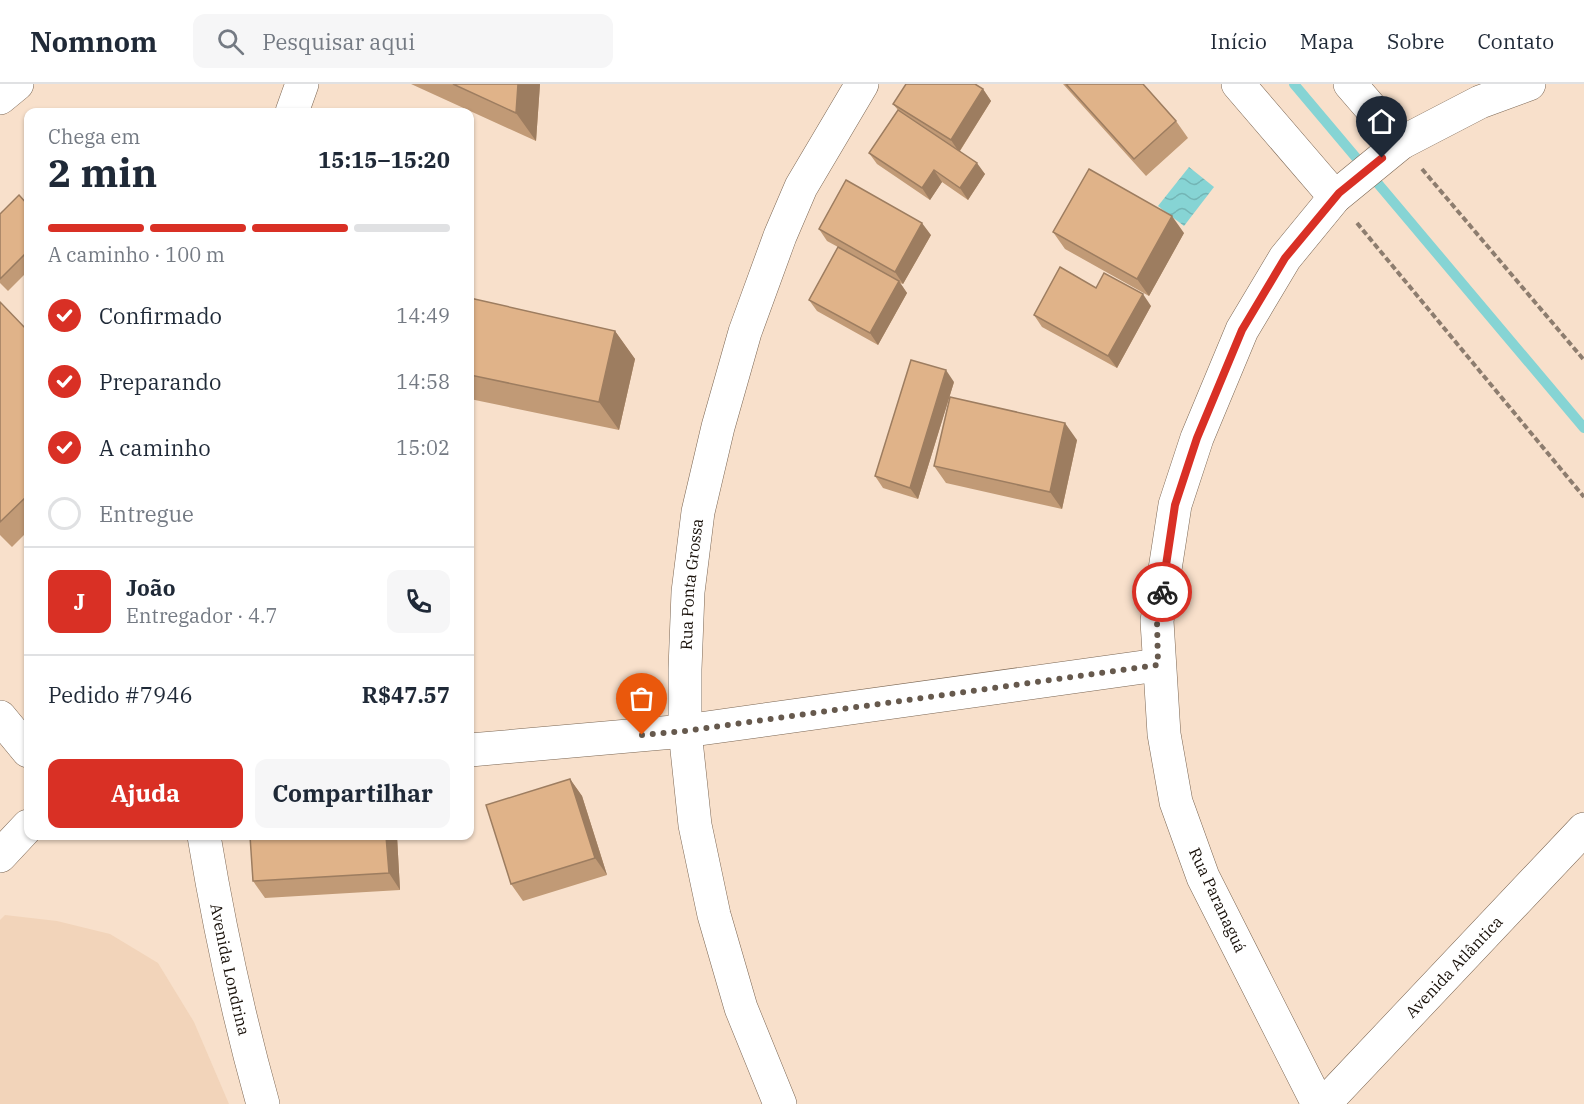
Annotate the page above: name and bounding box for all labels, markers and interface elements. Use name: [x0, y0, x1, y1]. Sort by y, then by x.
search box: [193, 14, 613, 68]
text: Nomnom: [30, 23, 157, 60]
icon: search: [214, 25, 247, 58]
text: Pesquisar aqui: [262, 27, 415, 56]
text: Início: [1210, 27, 1267, 55]
text: Mapa: [1300, 27, 1354, 55]
text: Sobre: [1387, 27, 1444, 55]
text: Contato: [1477, 27, 1554, 55]
pin: [1356, 96, 1407, 158]
icon: home: [1365, 105, 1398, 138]
text: Chega em: [48, 123, 140, 150]
text: 15:15–15:20: [318, 145, 450, 174]
text: 2 min: [48, 147, 157, 198]
text: A caminho · 100 m: [48, 241, 225, 268]
icon: check: [48, 299, 81, 332]
text: Confirmado: [99, 301, 222, 330]
text: 14:49: [396, 302, 450, 329]
icon: check: [48, 365, 81, 398]
text: Preparando: [99, 367, 221, 396]
text: 14:58: [396, 368, 450, 395]
icon: check: [48, 431, 81, 464]
text: A caminho: [99, 433, 211, 462]
text: 15:02: [396, 434, 450, 461]
text: Entregue: [99, 499, 194, 528]
street label: Rua Ponta Grossa: [676, 517, 707, 650]
courier: [1132, 562, 1192, 622]
button: phone: [387, 570, 450, 633]
text: João: [126, 573, 175, 602]
icon: bike: [1146, 576, 1179, 609]
text: J: [74, 587, 85, 616]
text: Entregador · 4.7: [126, 602, 277, 629]
pin: [616, 673, 667, 735]
text: Pedido #7946: [48, 680, 193, 709]
text: R$47.57: [362, 680, 450, 709]
icon: bag: [625, 682, 658, 715]
button: Ajuda: [48, 759, 243, 828]
button: Compartilhar: [255, 759, 450, 828]
street label: Rua Paranaguá: [1185, 844, 1251, 956]
street label: Avenida Londrina: [206, 902, 255, 1038]
street label: Avenida Atlântica: [1401, 911, 1507, 1022]

